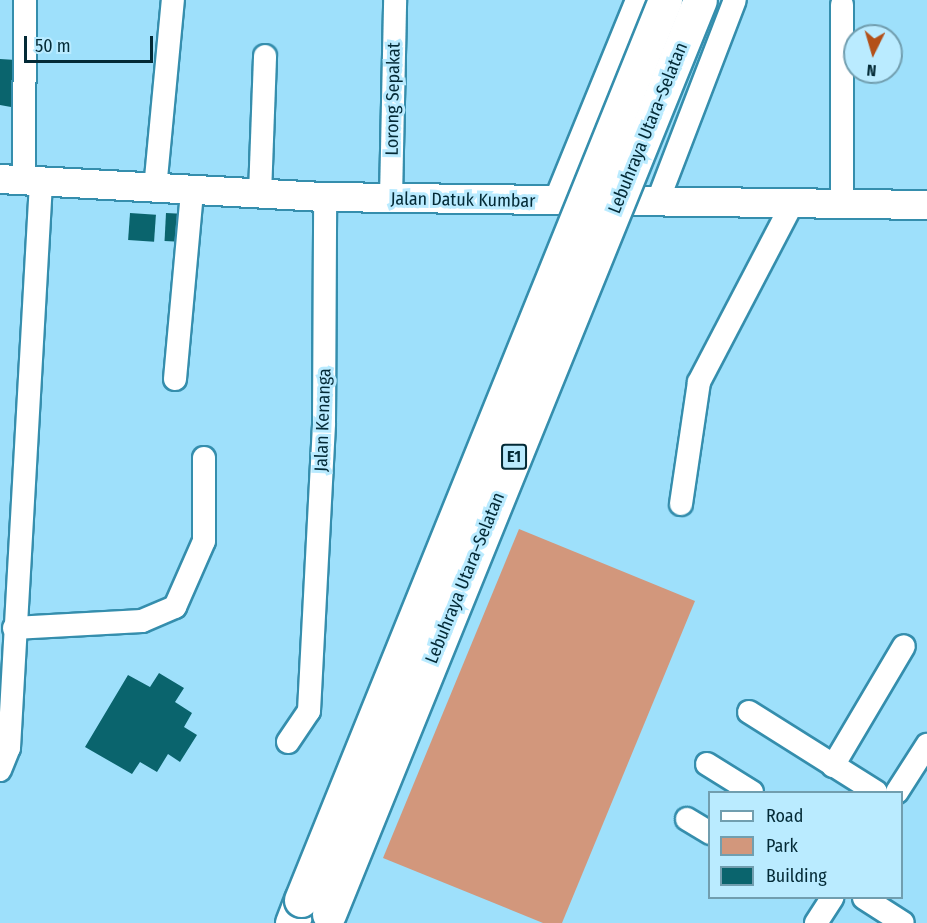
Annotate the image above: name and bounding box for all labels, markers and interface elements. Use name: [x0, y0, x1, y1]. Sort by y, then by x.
scale bar: [27, 24, 156, 62]
north arrow: [843, 24, 903, 84]
text: 50 m: [35, 35, 71, 57]
street label: Lebuhraya Utara–Selatan: [604, 39, 692, 217]
street label: Lorong Sepakat: [381, 42, 405, 156]
text: N: [866, 61, 877, 80]
street label: Jalan Datuk Kumbar: [390, 188, 536, 212]
street label: Jalan Kenanga: [310, 368, 336, 472]
road number: E1: [500, 444, 528, 470]
street label: Lebuhraya Utara–Selatan: [421, 489, 509, 667]
legend: [708, 791, 903, 899]
text: Road: [766, 805, 803, 827]
text: Park: [766, 835, 798, 857]
text: Building: [766, 865, 827, 887]

